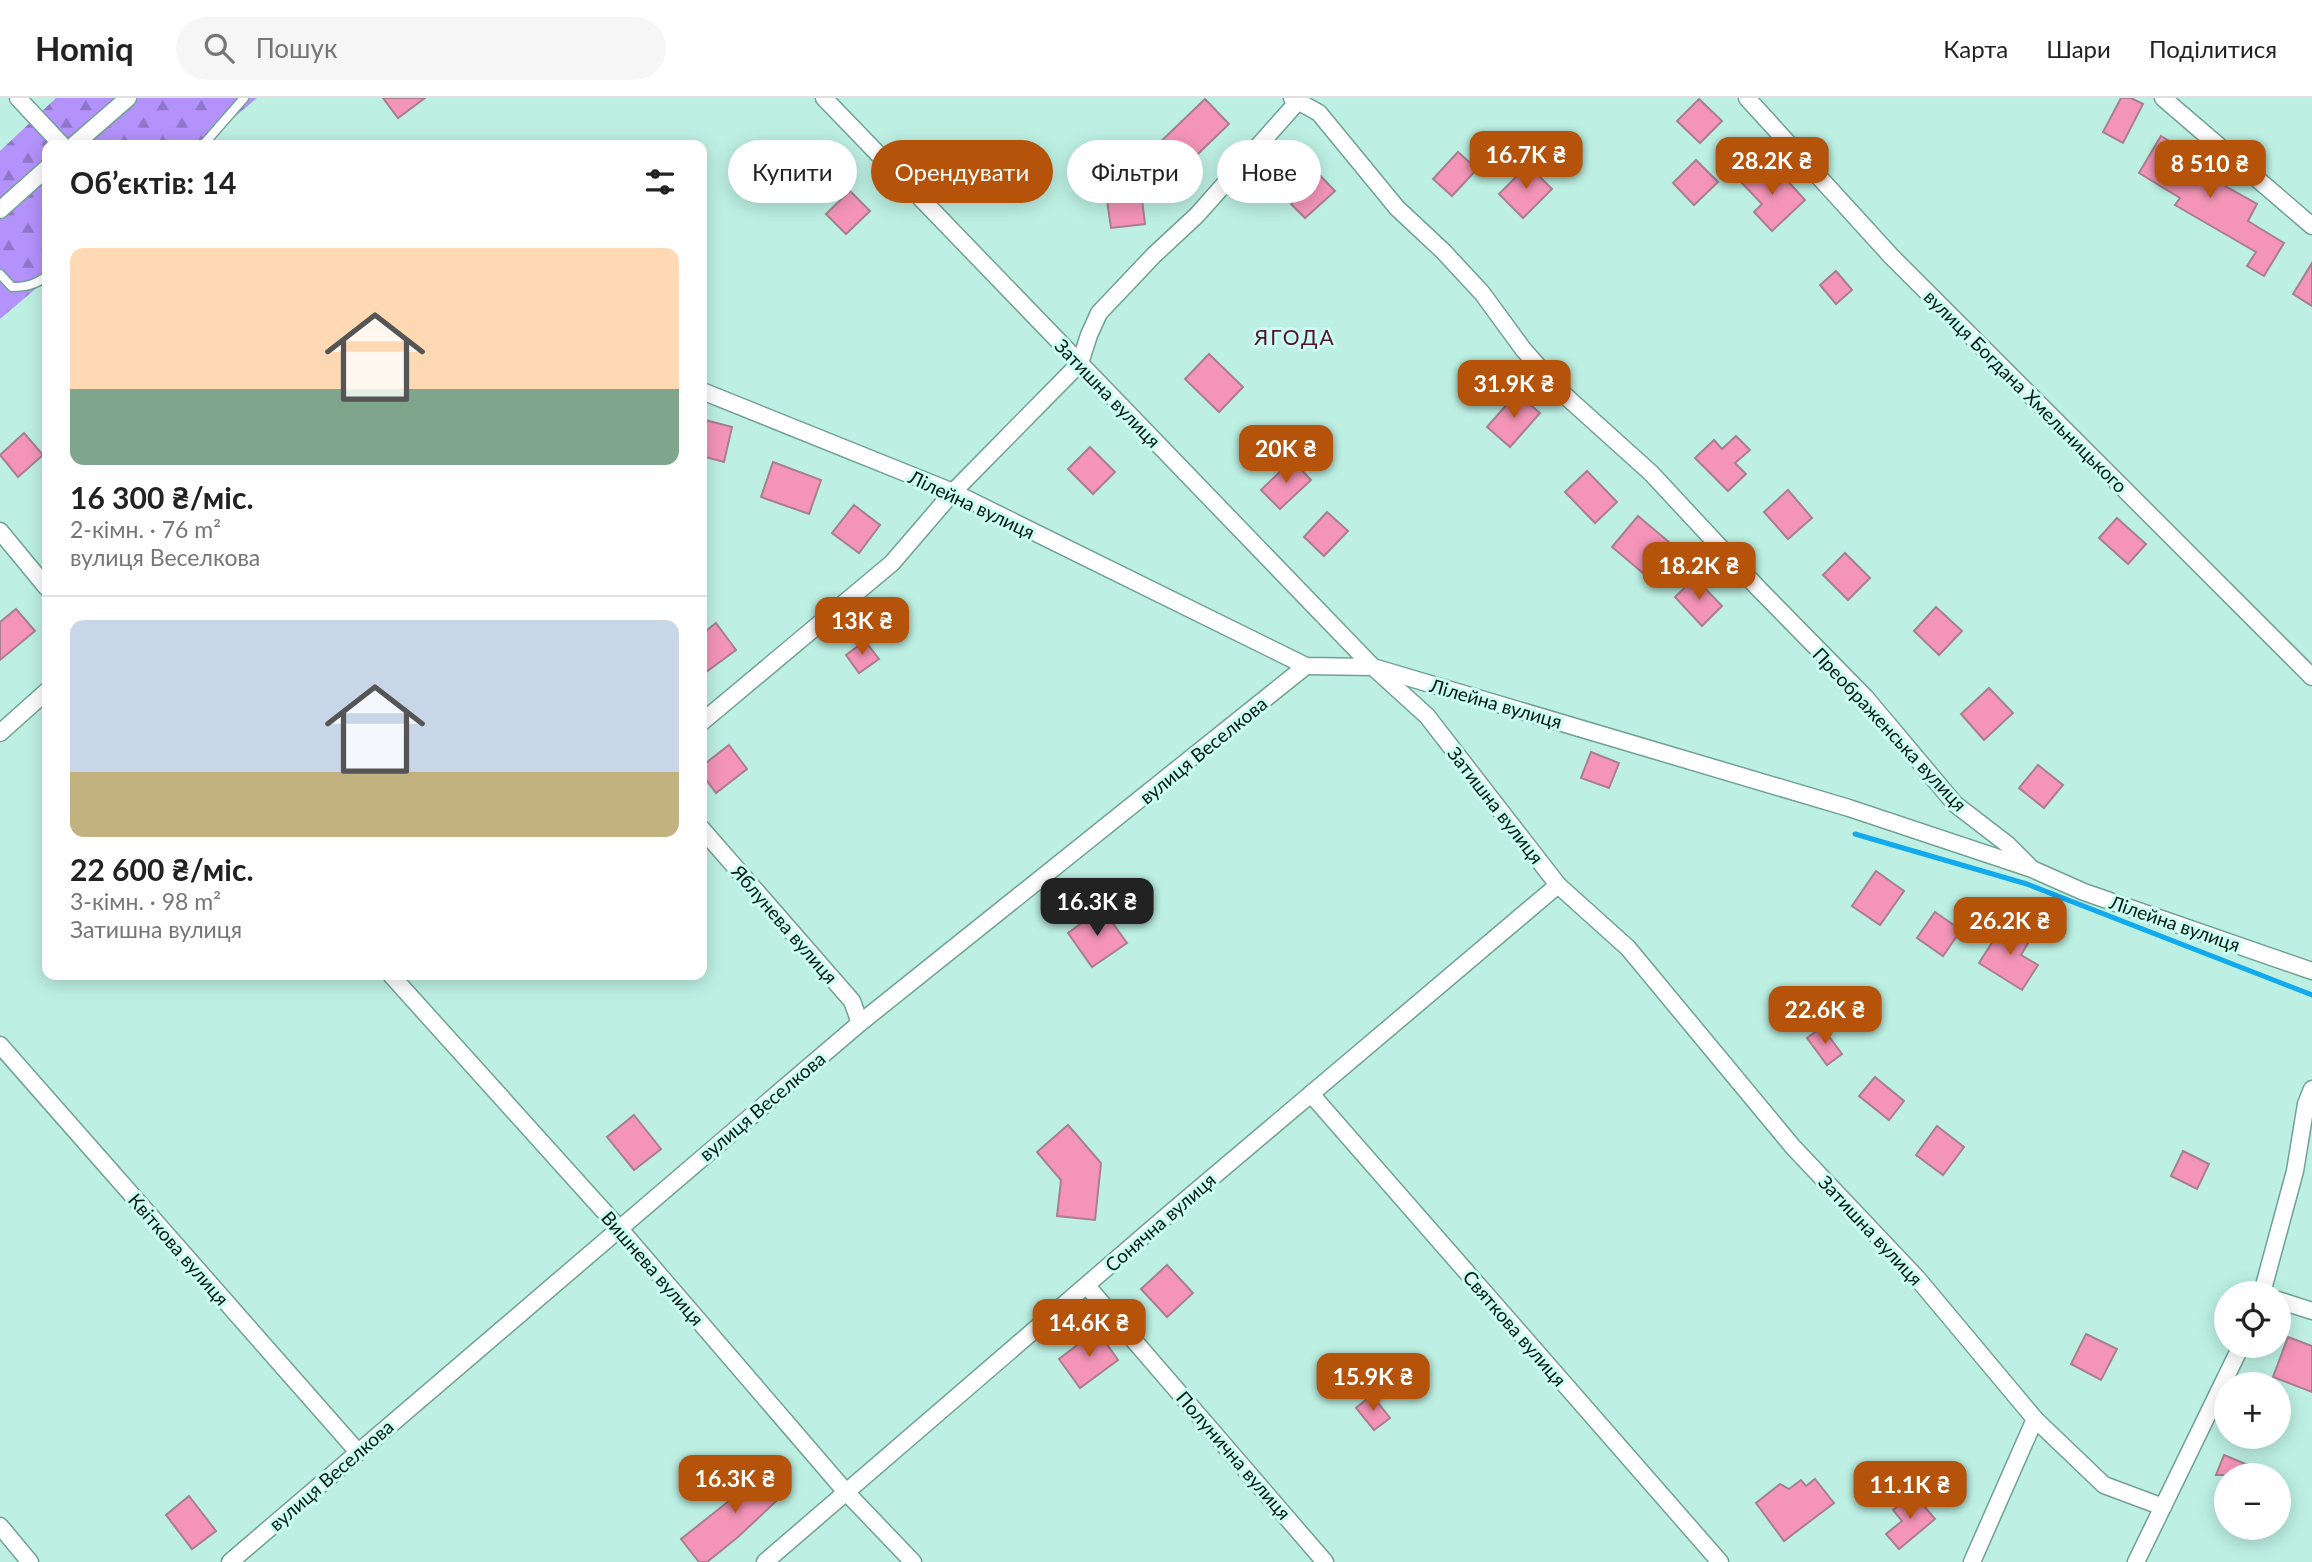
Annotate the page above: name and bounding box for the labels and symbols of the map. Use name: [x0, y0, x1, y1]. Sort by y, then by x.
pin: 16.7K ₴: [1461, 132, 1591, 191]
pin: 28.2K ₴: [1707, 138, 1837, 197]
pin: 8 510 ₴: [2145, 140, 2275, 200]
street label: вулиця Богдана Хмельницького: [1920, 285, 2132, 497]
district label: ЯГОДА: [1253, 324, 1336, 349]
street label: Затишна вулиця: [1050, 334, 1166, 452]
pin: 31.9K ₴: [1449, 360, 1579, 420]
pin: 20K ₴: [1237, 426, 1335, 485]
street label: Лілейна вулиця: [904, 464, 1039, 543]
pin: 18.2K ₴: [1634, 542, 1764, 602]
pin: 13K ₴: [813, 598, 911, 657]
street label: Преображенська вулиця: [1808, 642, 1972, 816]
street label: Лілейна вулиця: [1426, 673, 1565, 733]
street label: вулиця Веселкова: [1135, 692, 1271, 808]
street label: Затишна вулиця: [1443, 742, 1549, 868]
street label: Яблунева вулиця: [727, 859, 843, 988]
pin: 16.3K ₴: [1032, 878, 1162, 938]
street label: Лілейна вулиця: [2106, 890, 2243, 956]
pin: 26.2K ₴: [1945, 898, 2075, 957]
pin: 22.6K ₴: [1760, 986, 1890, 1046]
street label: вулиця Веселкова: [694, 1047, 830, 1165]
street label: Сонячна вулиця: [1100, 1168, 1220, 1276]
street label: Затишна вулиця: [1814, 1170, 1928, 1290]
street label: Квіткова вулиця: [124, 1188, 234, 1310]
street label: Вишнева вулиця: [597, 1206, 709, 1330]
street label: Святкова вулиця: [1458, 1265, 1572, 1391]
pin: 14.6K ₴: [1024, 1300, 1154, 1359]
pin: 15.9K ₴: [1308, 1354, 1438, 1413]
street label: Полунична вулиця: [1172, 1386, 1296, 1524]
street label: вулиця Веселкова: [264, 1415, 398, 1535]
pin: 16.3K ₴: [670, 1456, 800, 1515]
pin: 11.1K ₴: [1845, 1462, 1975, 1521]

